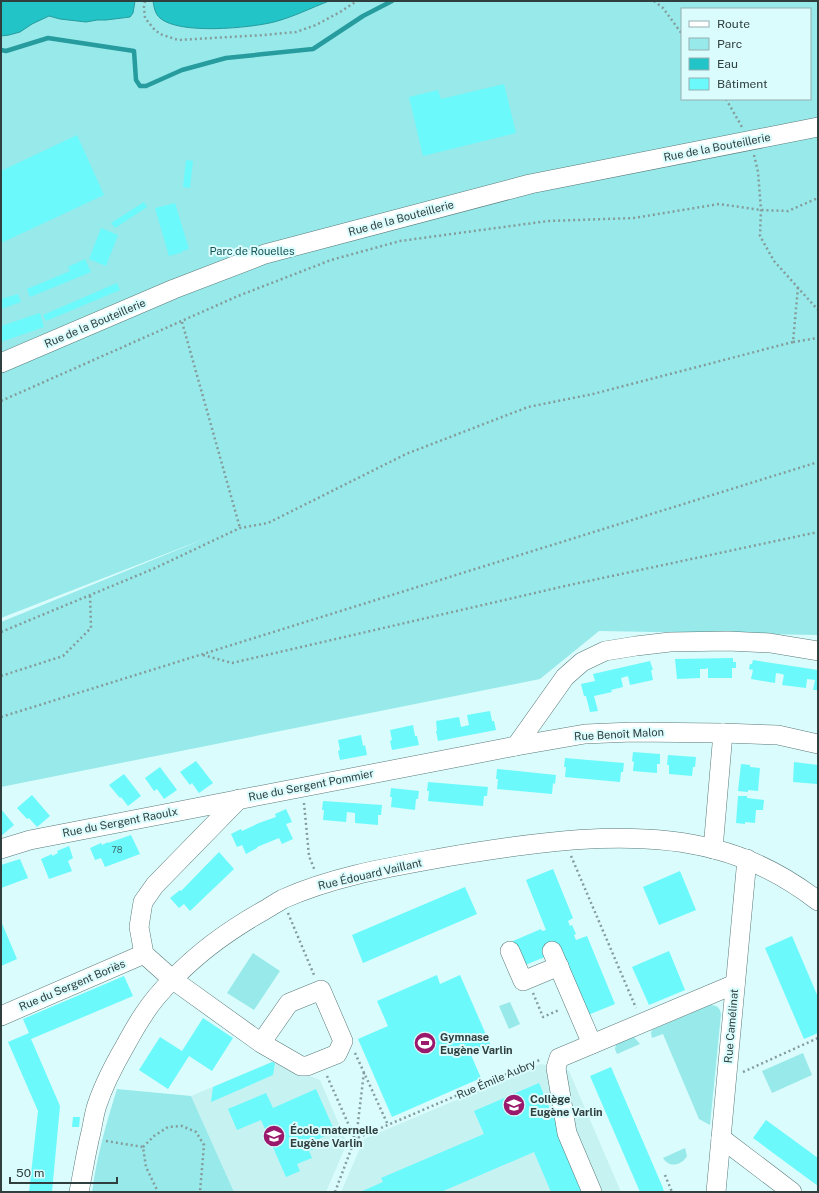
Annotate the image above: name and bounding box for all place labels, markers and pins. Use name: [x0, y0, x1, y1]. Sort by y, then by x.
sports icon: Gymnase Eugène Varlin: [412, 1030, 438, 1056]
place label: Gymnase Eugène Varlin: [440, 1031, 513, 1056]
school or university icon: Collège Eugène Varlin: [501, 1092, 527, 1118]
place label: Collège Eugène Varlin: [530, 1093, 603, 1118]
school or university icon: École maternelle Eugène Varlin: [261, 1123, 287, 1149]
place label: École maternelle Eugène Varlin: [290, 1123, 378, 1149]

